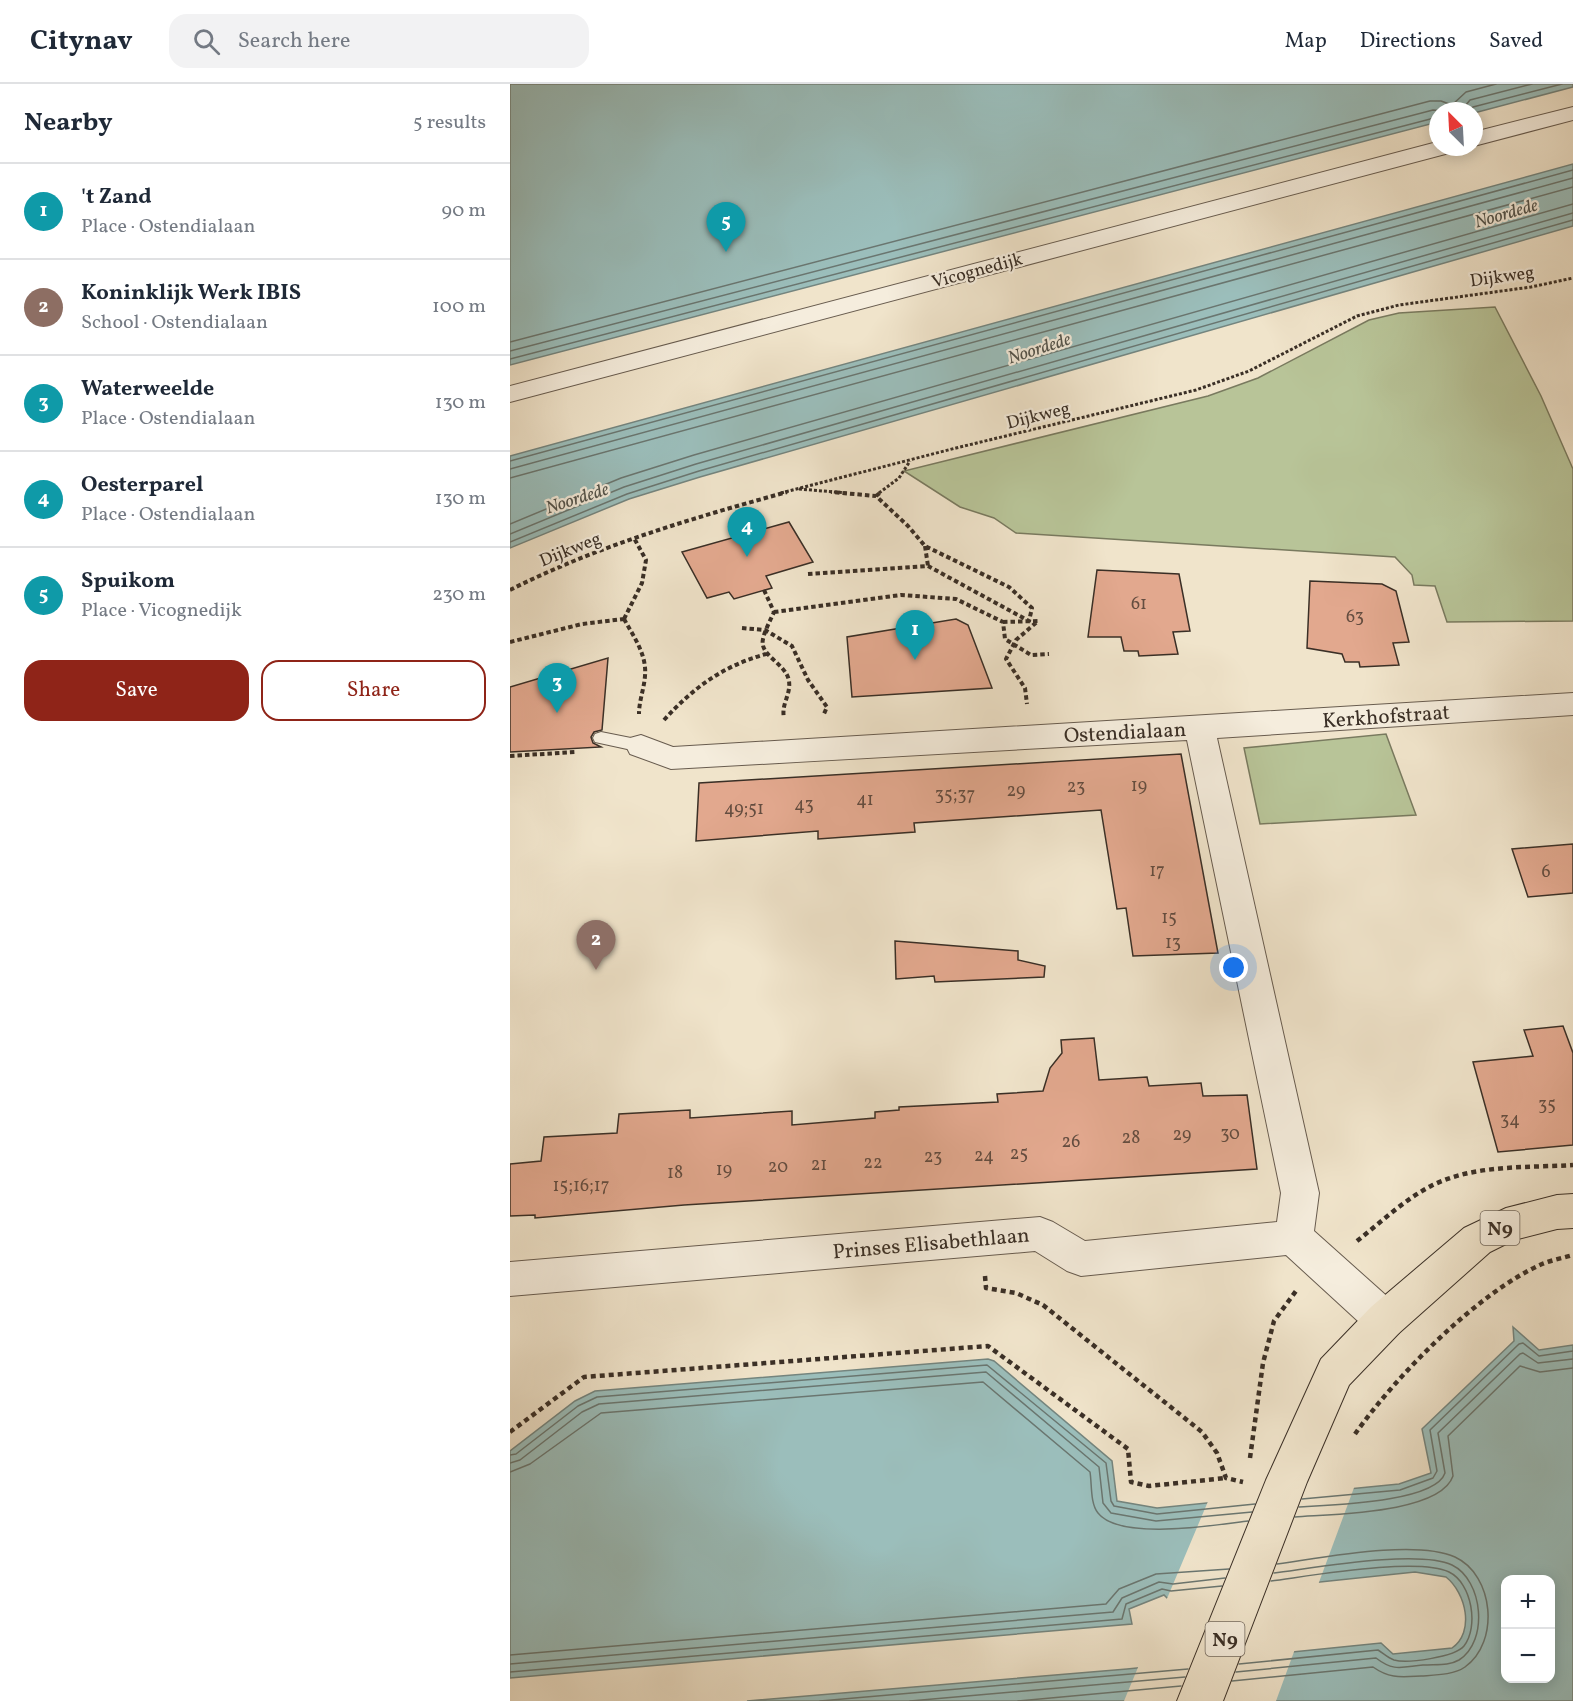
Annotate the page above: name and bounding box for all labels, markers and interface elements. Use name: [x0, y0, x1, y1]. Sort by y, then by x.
search box: [169, 14, 589, 68]
text: Citynav: [30, 22, 133, 61]
icon: search: [190, 25, 223, 58]
text: Search here: [238, 26, 350, 57]
text: Map: [1285, 27, 1327, 56]
text: Directions: [1360, 27, 1456, 56]
text: Saved: [1489, 27, 1543, 56]
north arrow: [1429, 102, 1483, 156]
text: Nearby: [24, 105, 113, 141]
text: 5 results: [413, 109, 486, 137]
text: 't Zand: [81, 182, 152, 213]
water label: Noordede: [1472, 193, 1541, 235]
text: 1: [39, 197, 48, 225]
text: 90 m: [442, 197, 486, 225]
pin: 5: [706, 202, 746, 252]
text: Place · Ostendialaan: [81, 213, 255, 241]
street label: Vicognedijk: [929, 247, 1026, 296]
street label: Dijkweg: [1468, 261, 1536, 294]
text: Koninklijk Werk IBIS: [81, 278, 301, 309]
text: 2: [38, 293, 49, 321]
text: 100 m: [432, 293, 486, 321]
text: School · Ostendialaan: [81, 309, 268, 337]
water label: Noordede: [1005, 327, 1075, 371]
text: Waterweelde: [81, 374, 214, 405]
text: 3: [38, 389, 49, 417]
text: 130 m: [435, 389, 486, 417]
street label: Dijkweg: [1004, 396, 1073, 436]
text: Place · Ostendialaan: [81, 405, 255, 433]
text: Oesterparel: [81, 470, 204, 501]
water label: Noordede: [543, 477, 613, 521]
text: 4: [37, 485, 50, 513]
text: 130 m: [435, 485, 486, 513]
text: Place · Ostendialaan: [81, 501, 255, 529]
pin: 4: [728, 508, 766, 557]
street label: Dijkweg: [536, 527, 605, 574]
text: Spuikom: [81, 566, 175, 597]
text: 5: [39, 581, 48, 609]
text: 230 m: [432, 581, 486, 609]
house number: 61: [1131, 592, 1147, 617]
text: Place · Vicognedijk: [81, 597, 242, 625]
house number: 63: [1346, 605, 1364, 630]
pin: 1: [896, 610, 934, 660]
button: Save: [24, 660, 249, 721]
button: Share: [261, 660, 486, 721]
pin: 3: [538, 664, 576, 713]
street label: Kerkhofstraat: [1321, 699, 1451, 736]
street label: Ostendialaan: [1063, 716, 1187, 751]
house number: 19: [1131, 774, 1147, 799]
house number: 23: [1067, 775, 1085, 800]
house number: 29: [1007, 779, 1025, 804]
house number: 35;37: [935, 783, 975, 808]
house number: 41: [856, 788, 874, 813]
house number: 43: [794, 793, 814, 818]
house number: 49;51: [724, 797, 764, 822]
house number: 17: [1149, 859, 1165, 884]
house number: 6: [1541, 860, 1551, 885]
house number: 15: [1161, 906, 1177, 931]
pin: 2: [576, 920, 616, 970]
house number: 13: [1165, 931, 1181, 956]
your location: [1219, 953, 1248, 982]
house number: 35: [1538, 1093, 1556, 1118]
house number: 34: [1500, 1108, 1520, 1133]
house number: 30: [1220, 1122, 1240, 1147]
house number: 29: [1173, 1123, 1191, 1148]
house number: 28: [1122, 1126, 1140, 1151]
house number: 26: [1062, 1130, 1080, 1155]
house number: 25: [1010, 1142, 1028, 1167]
house number: 24: [974, 1144, 994, 1169]
house number: 23: [924, 1145, 942, 1170]
house number: 22: [863, 1151, 883, 1176]
house number: 21: [811, 1153, 827, 1178]
house number: 20: [768, 1155, 788, 1180]
house number: 19: [716, 1158, 732, 1183]
house number: 18: [667, 1161, 683, 1186]
house number: 15;16;17: [553, 1174, 609, 1199]
road number: N9: [1480, 1211, 1520, 1245]
street label: Prinses Elisabethlaan: [831, 1221, 1031, 1268]
map controls: [1501, 1575, 1555, 1683]
button: +: [1501, 1575, 1555, 1629]
road number: N9: [1206, 1622, 1244, 1656]
button: −: [1501, 1629, 1555, 1683]

